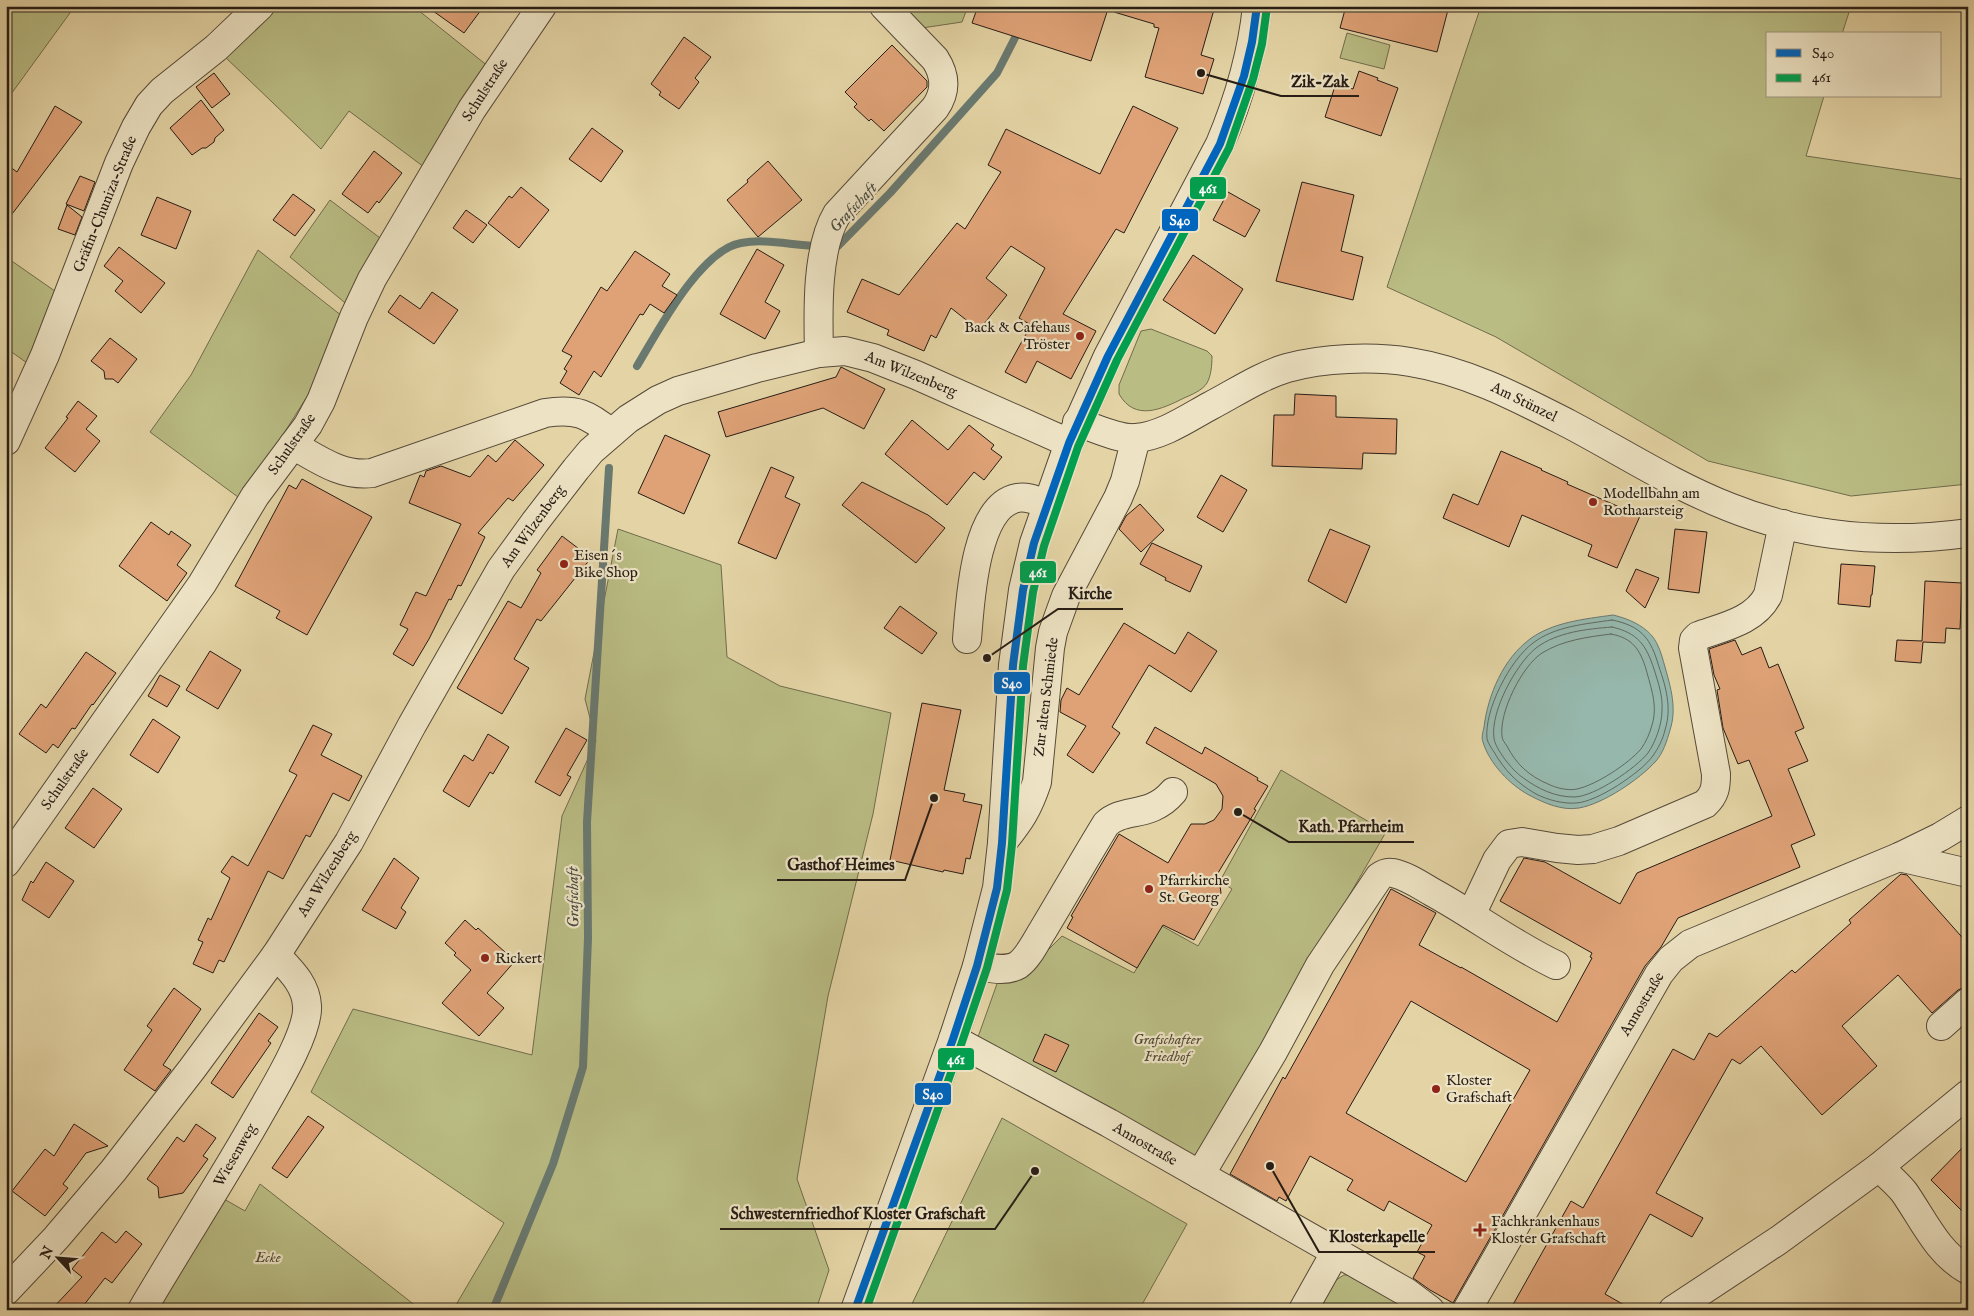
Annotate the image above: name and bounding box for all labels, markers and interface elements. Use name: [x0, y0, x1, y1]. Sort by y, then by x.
legend: [1766, 32, 1942, 98]
text: S40: [1812, 44, 1834, 63]
street label: Schulstraße: [458, 55, 512, 125]
callout: Zik-Zak: [1281, 65, 1359, 96]
text: 461: [1812, 68, 1831, 87]
text: Zik-Zak: [1291, 73, 1350, 93]
street label: Gräfin-Chuniza-Straße: [69, 133, 141, 275]
line badge: 461: [1189, 176, 1227, 200]
water label: Grafschaft: [826, 178, 883, 237]
text: 461: [1199, 180, 1217, 198]
line badge: S40: [1161, 208, 1199, 232]
text: S40: [1170, 212, 1191, 230]
place label: Back & Cafehaus Tröster: [964, 318, 1070, 354]
marker: Back & Cafehaus Tröster: [1074, 330, 1086, 342]
street label: Am Wilzenberg: [861, 347, 961, 401]
street label: Am Stünzel: [1487, 377, 1561, 427]
street label: Schulstraße: [264, 409, 320, 479]
street label: Am Wilzenberg: [496, 480, 570, 572]
place label: Modellbahn am Rothaarsteig: [1603, 484, 1700, 520]
marker: Modellbahn am Rothaarsteig: [1587, 496, 1599, 508]
place label: Eisen´s Bike Shop: [574, 546, 638, 582]
marker: Eisen´s Bike Shop: [558, 558, 570, 570]
line badge: 461: [1019, 560, 1057, 584]
text: 461: [1029, 564, 1047, 582]
callout: Kirche: [1058, 578, 1123, 609]
text: Kirche: [1068, 585, 1113, 605]
street label: Zur alten Schmiede: [1029, 636, 1063, 758]
line badge: S40: [993, 671, 1031, 695]
text: S40: [1002, 675, 1023, 693]
street label: Schulstraße: [37, 744, 93, 814]
callout: Kath. Pfarrheim: [1289, 811, 1414, 842]
text: Kath. Pfarrheim: [1298, 818, 1404, 838]
street label: Am Wilzenberg: [293, 827, 361, 921]
callout: Gasthof Heimes: [777, 849, 905, 880]
text: Gasthof Heimes: [787, 856, 895, 876]
water label: Grafschaft: [563, 865, 585, 928]
place label: Pfarrkirche St. Georg: [1159, 871, 1229, 907]
marker: Pfarrkirche St. Georg: [1143, 883, 1155, 895]
place label: Rickert: [495, 949, 542, 968]
marker: Rickert: [479, 952, 491, 964]
street label: Annostraße: [1615, 968, 1669, 1040]
park label: Grafschafter Friedhof: [1133, 1030, 1202, 1066]
line badge: 461: [937, 1047, 975, 1071]
text: 461: [947, 1051, 965, 1069]
place label: Kloster Grafschaft: [1446, 1071, 1512, 1107]
line badge: S40: [914, 1082, 952, 1106]
marker: Kloster Grafschaft: [1430, 1083, 1442, 1095]
text: S40: [923, 1086, 944, 1104]
street label: Annostraße: [1109, 1117, 1181, 1170]
street label: Wiesenweg: [209, 1119, 261, 1190]
callout: Schwesternfriedhof Kloster Grafschaft: [720, 1198, 995, 1229]
text: Schwesternfriedhof Kloster Grafschaft: [731, 1205, 986, 1225]
place label: Fachkrankenhaus Kloster Grafschaft: [1491, 1212, 1606, 1248]
callout: Klosterkapelle: [1319, 1221, 1435, 1252]
marker: Fachkrankenhaus Kloster Grafschaft: [1473, 1223, 1487, 1237]
text: Klosterkapelle: [1329, 1228, 1426, 1248]
north arrow: [32, 1234, 82, 1284]
text: N: [36, 1243, 58, 1263]
park label: Ecke: [254, 1248, 281, 1267]

